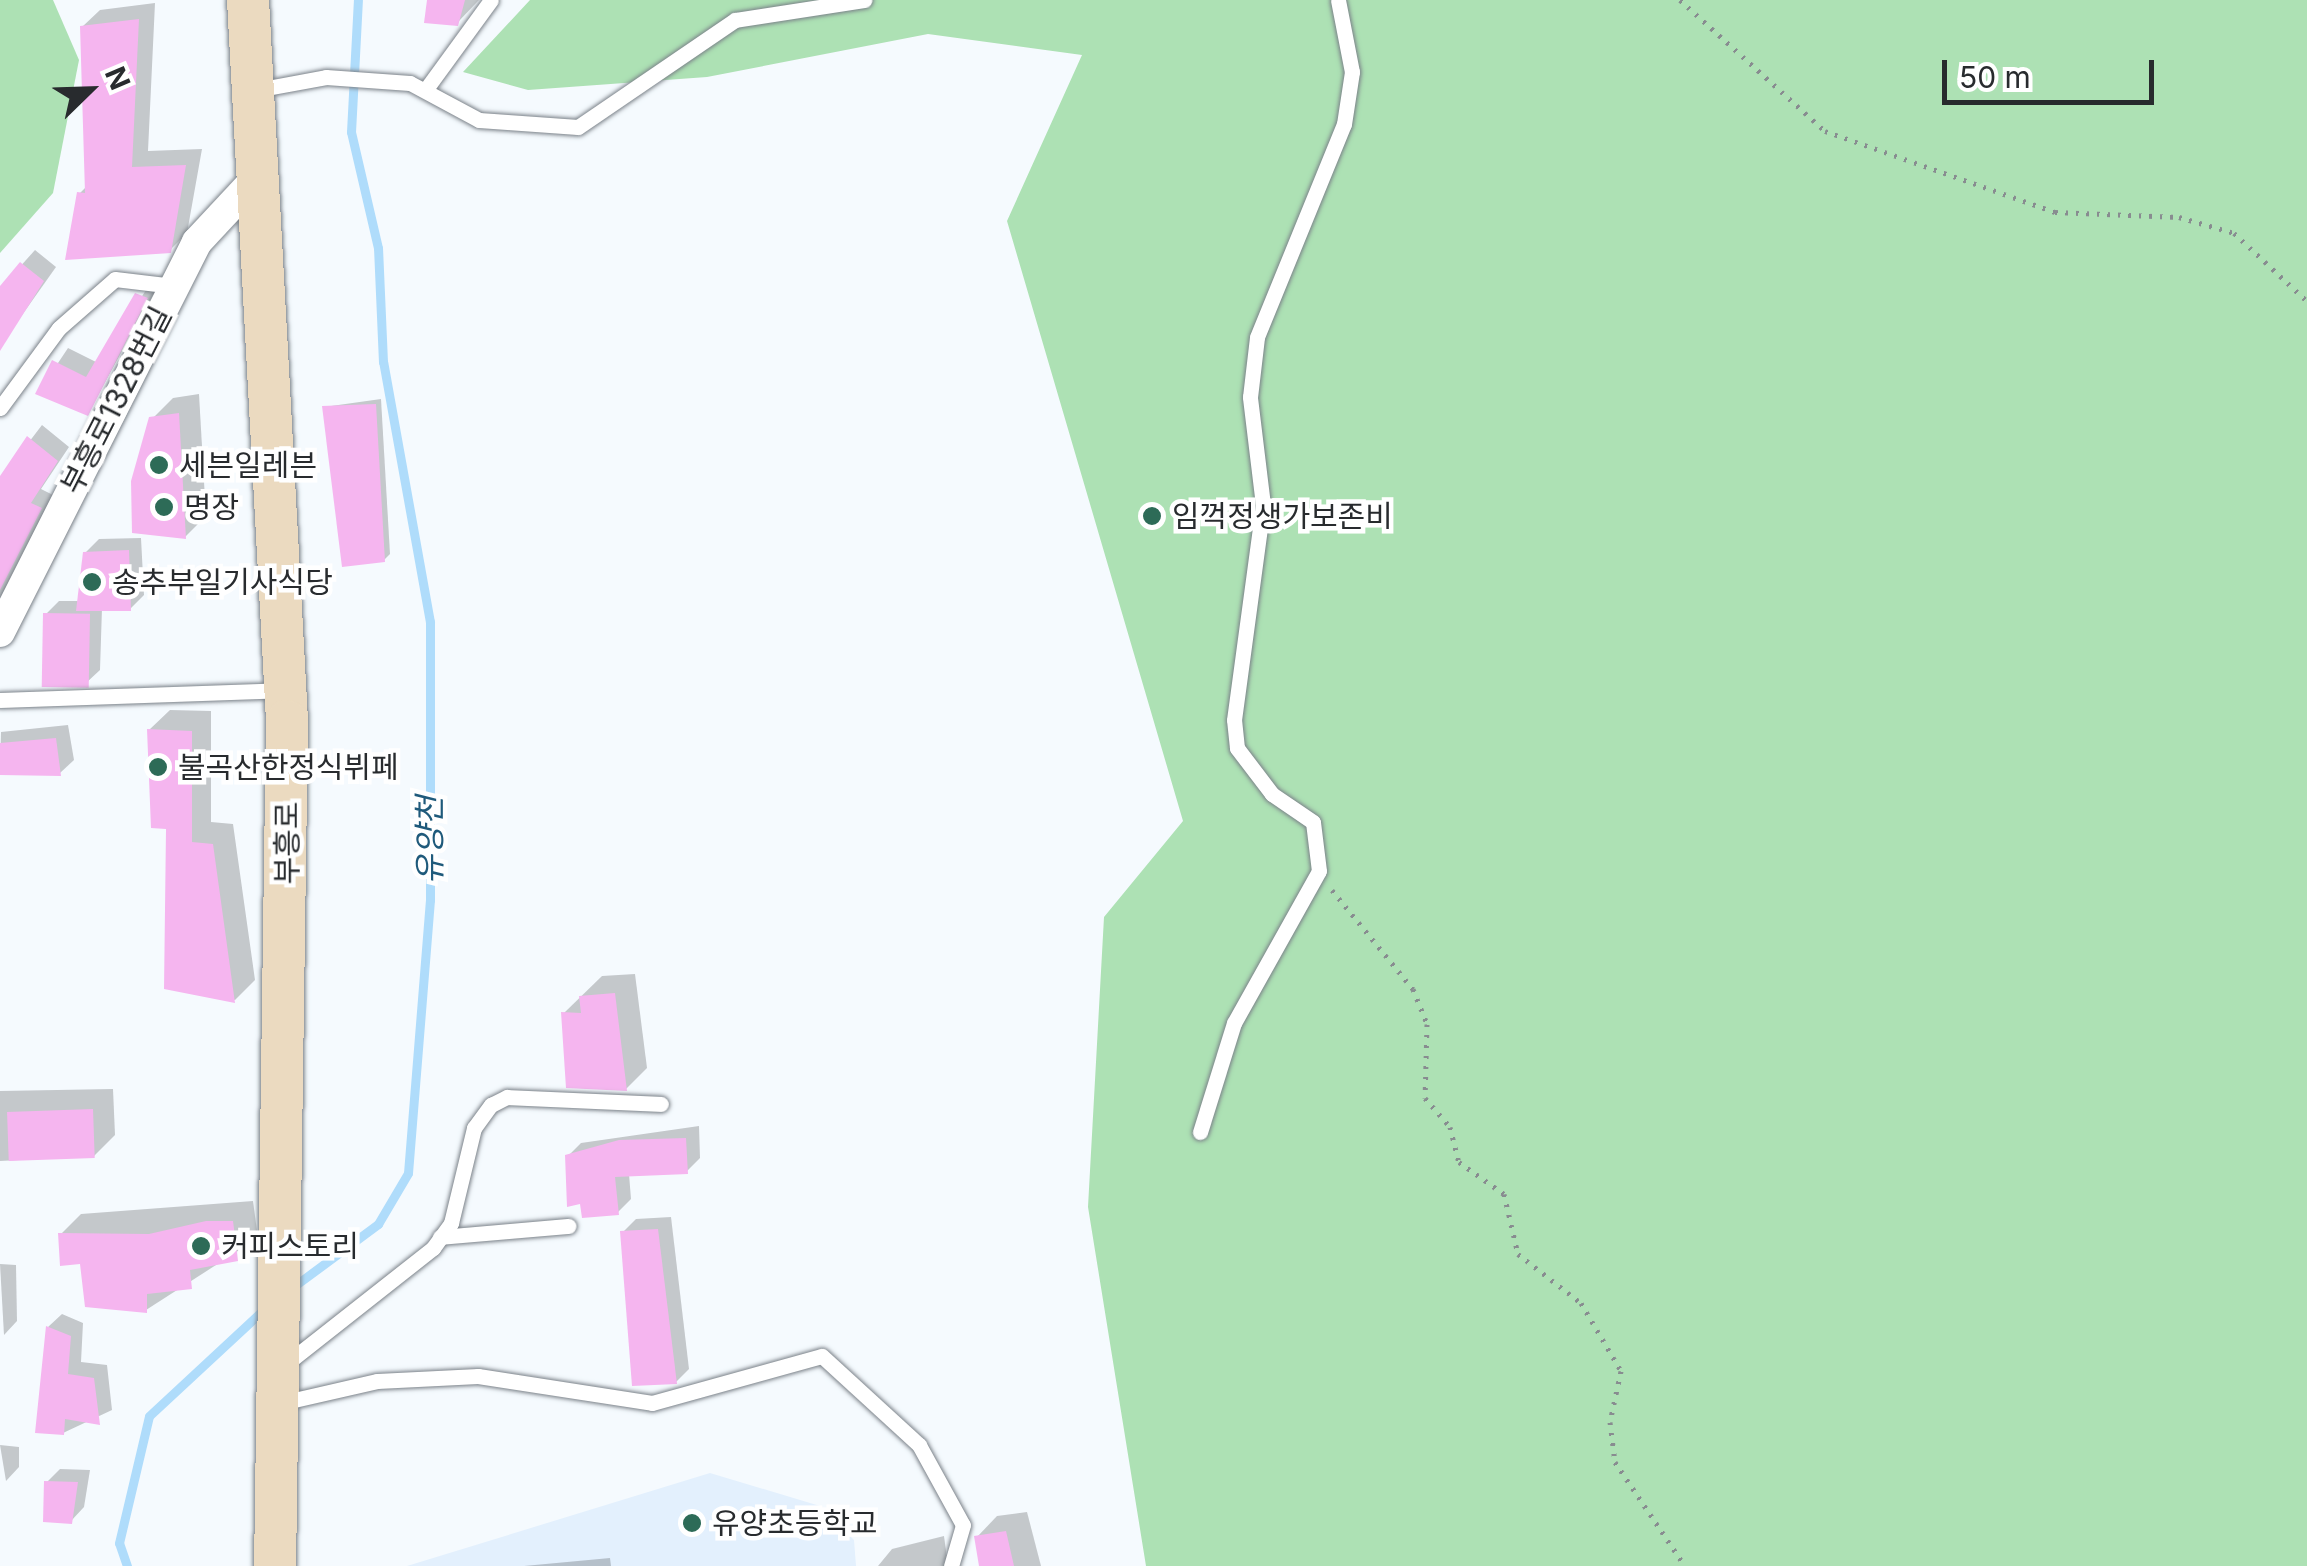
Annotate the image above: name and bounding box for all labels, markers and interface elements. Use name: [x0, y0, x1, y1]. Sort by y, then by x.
north arrow: [40, 40, 140, 140]
scale bar: [1947, 40, 2160, 102]
text: 50 m: [1959, 59, 2031, 95]
text: N: [98, 62, 137, 95]
street label: 부흥로1328번길: [53, 300, 179, 500]
place label: 세븐일레븐: [179, 447, 317, 483]
marker: 세븐일레븐: [148, 454, 170, 476]
place label: 명장: [184, 489, 239, 525]
marker: 명장: [153, 496, 175, 518]
place label: 임꺽정생가보존비: [1172, 498, 1393, 534]
marker: 임꺽정생가보존비: [1141, 505, 1163, 527]
place label: 송추부일기사식당: [112, 564, 333, 600]
marker: 송추부일기사식당: [81, 571, 103, 593]
place label: 불곡산한정식뷔페: [178, 749, 399, 785]
marker: 불곡산한정식뷔페: [147, 756, 169, 778]
water label: 유양천: [411, 796, 449, 884]
street label: 부흥로: [269, 802, 305, 884]
place label: 커피스토리: [221, 1228, 359, 1264]
marker: 커피스토리: [190, 1235, 212, 1257]
place label: 유양초등학교: [712, 1505, 878, 1541]
marker: 유양초등학교: [681, 1512, 703, 1534]

